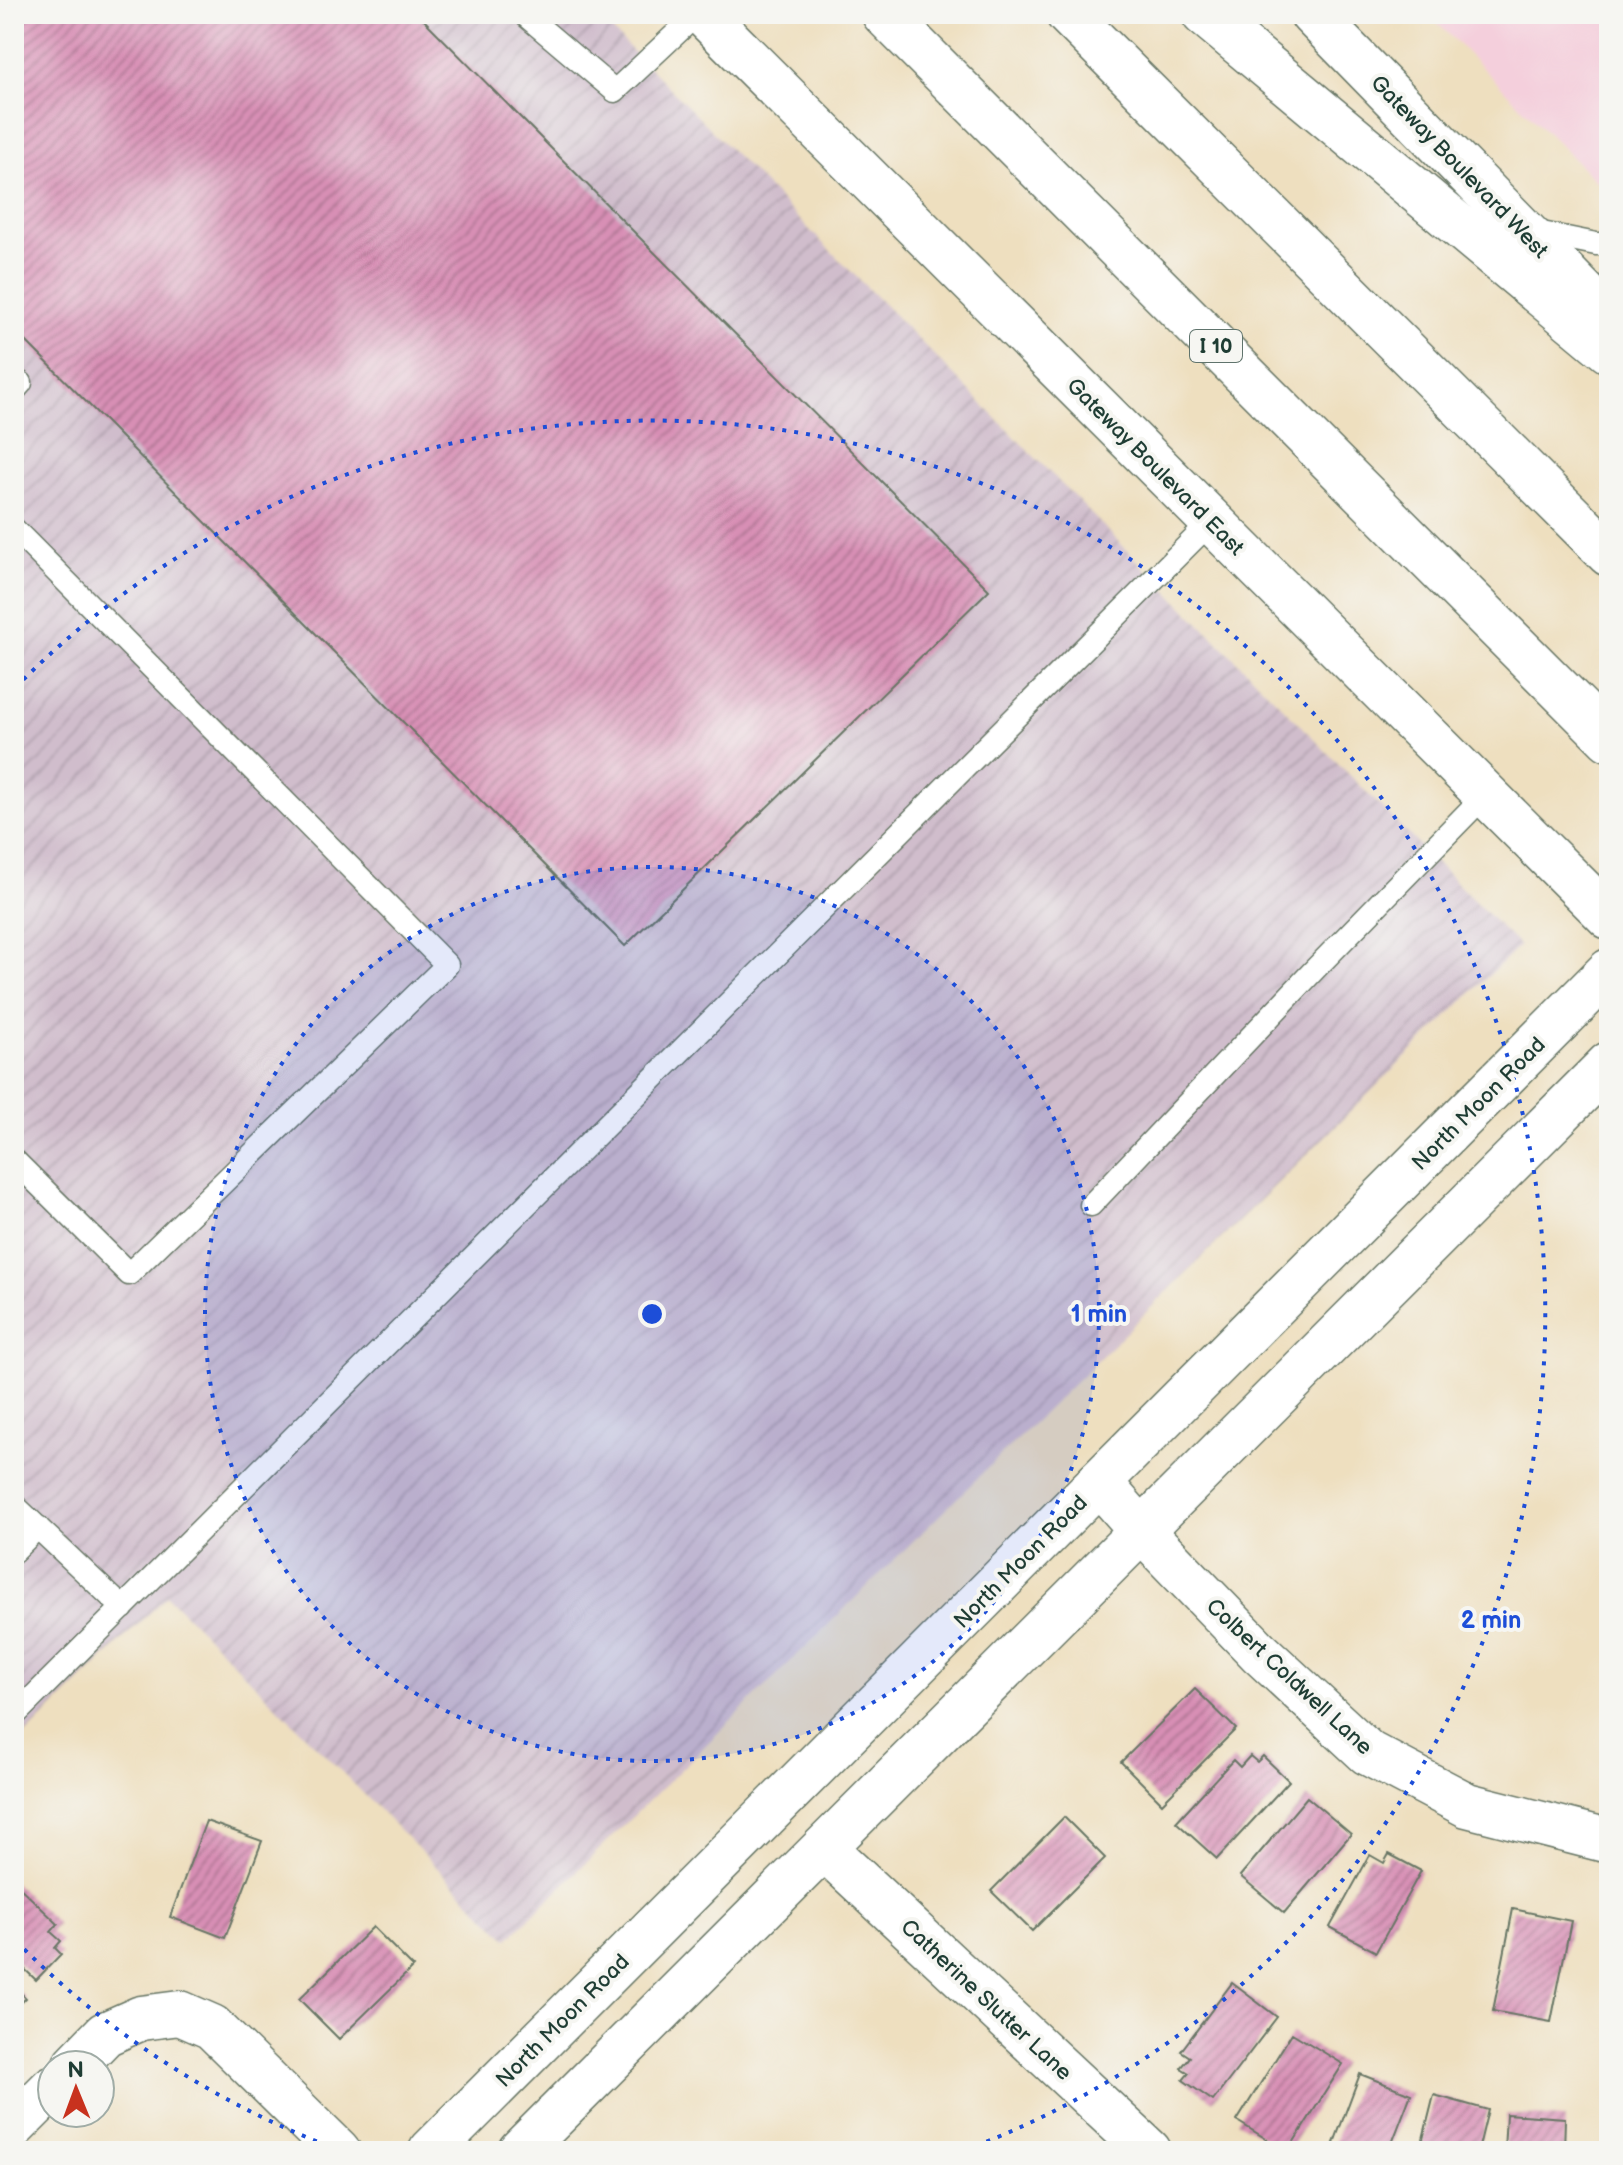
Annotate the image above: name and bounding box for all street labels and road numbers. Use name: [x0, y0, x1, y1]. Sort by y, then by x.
street label: Gateway Boulevard West: [1364, 70, 1554, 264]
road number: I 10: [1190, 330, 1242, 362]
street label: Gateway Boulevard East: [1060, 373, 1250, 562]
street label: North Moon Road: [1407, 1032, 1551, 1176]
street label: North Moon Road: [949, 1490, 1093, 1634]
street label: Colbert Coldwell Lane: [1200, 1593, 1378, 1761]
street label: Catherine Slutter Lane: [895, 1914, 1077, 2086]
street label: North Moon Road: [491, 1949, 635, 2093]

